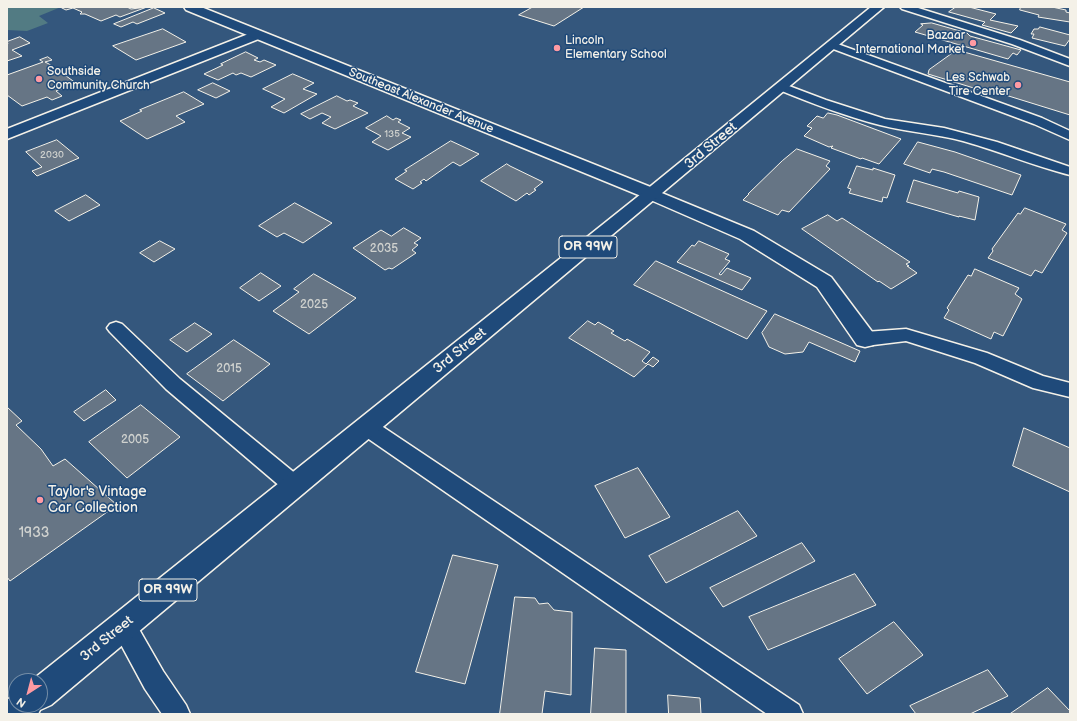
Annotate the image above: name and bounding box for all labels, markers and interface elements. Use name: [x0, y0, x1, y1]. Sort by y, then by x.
place label: Bazaar International Market: [855, 29, 965, 57]
place label: Lincoln Elementary School: [565, 34, 667, 62]
marker: Bazaar International Market: [968, 38, 978, 48]
marker: Lincoln Elementary School: [552, 43, 562, 53]
place label: Southside Community Church: [47, 65, 150, 93]
street label: Southeast Alexander Avenue: [346, 65, 496, 137]
place label: Les Schwab Tire Center: [945, 71, 1010, 99]
marker: Southside Community Church: [34, 74, 44, 84]
marker: Les Schwab Tire Center: [1013, 80, 1023, 90]
street label: 3rd Street: [681, 119, 741, 173]
house number: 135: [384, 128, 400, 140]
house number: 2030: [40, 149, 64, 161]
road number: OR 99W: [559, 236, 617, 258]
house number: 2035: [370, 242, 398, 256]
house number: 2025: [300, 298, 328, 312]
street label: 3rd Street: [430, 324, 490, 378]
house number: 2015: [216, 362, 242, 376]
house number: 2005: [121, 433, 149, 447]
place label: Taylor's Vintage Car Collection: [48, 484, 147, 516]
marker: Taylor's Vintage Car Collection: [35, 495, 45, 505]
house number: 1933: [19, 525, 49, 541]
road number: OR 99W: [139, 579, 197, 601]
street label: 3rd Street: [77, 612, 137, 666]
north arrow: [8, 673, 48, 713]
text: N: [14, 695, 28, 710]

